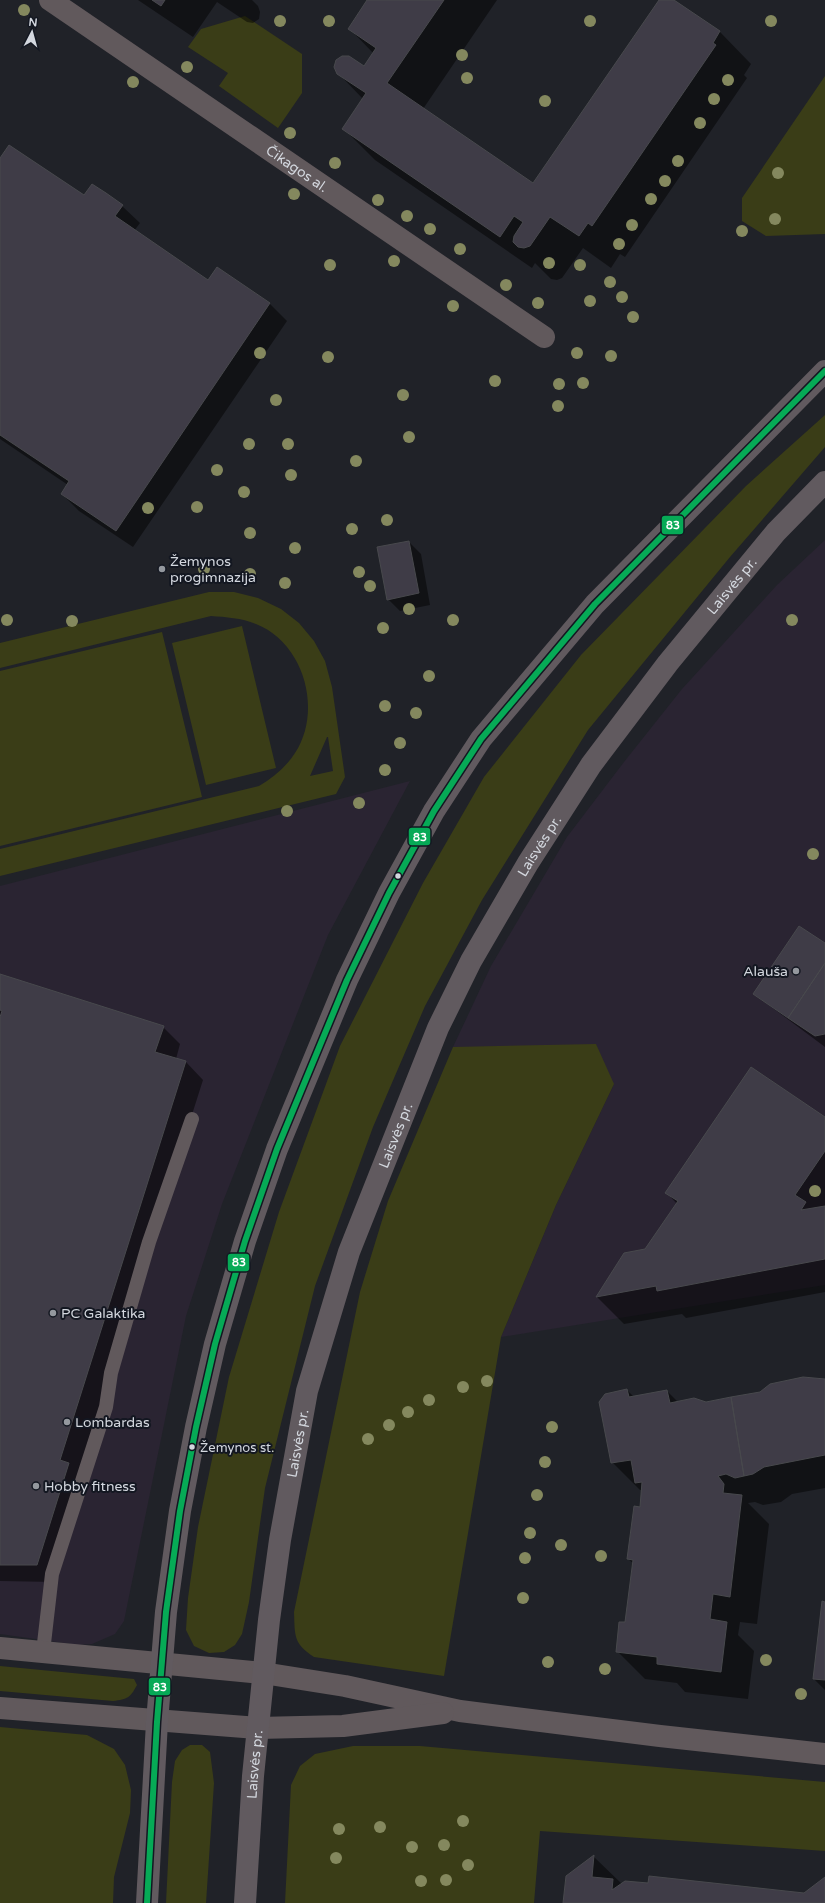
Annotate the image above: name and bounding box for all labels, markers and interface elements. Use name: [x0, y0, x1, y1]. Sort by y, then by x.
north arrow: [12, 12, 52, 52]
text: N: [28, 16, 38, 29]
street label: Čikagos al.: [262, 142, 331, 196]
line badge: 83: [661, 515, 684, 535]
text: 83: [666, 519, 680, 532]
place label: Žemynos progimnazija: [170, 553, 256, 586]
street label: Laisvės pr.: [704, 554, 761, 618]
marker: Žemynos progimnazija: [157, 564, 167, 574]
street label: Laisvės pr.: [514, 812, 565, 880]
line badge: 83: [408, 827, 431, 846]
text: 83: [413, 831, 427, 844]
unlabelled marker: [393, 871, 403, 881]
place label: Alauša: [743, 963, 788, 980]
marker: Alauša: [791, 966, 801, 976]
street label: Laisvės pr.: [375, 1100, 416, 1171]
line badge: 83: [227, 1253, 250, 1272]
text: 83: [232, 1256, 246, 1269]
place label: PC Galaktika: [61, 1305, 145, 1322]
marker: PC Galaktika: [48, 1308, 58, 1318]
street label: Laisvės pr.: [283, 1408, 313, 1479]
place label: Lombardas: [75, 1414, 150, 1431]
marker: Lombardas: [62, 1417, 72, 1427]
place label: Žemynos st.: [200, 1440, 274, 1456]
marker: Žemynos st.: [187, 1442, 197, 1452]
place label: Hobby fitness: [44, 1478, 136, 1495]
marker: Hobby fitness: [31, 1481, 41, 1491]
line badge: 83: [148, 1677, 171, 1696]
text: 83: [153, 1681, 167, 1694]
street label: Laisvės pr.: [244, 1729, 267, 1799]

